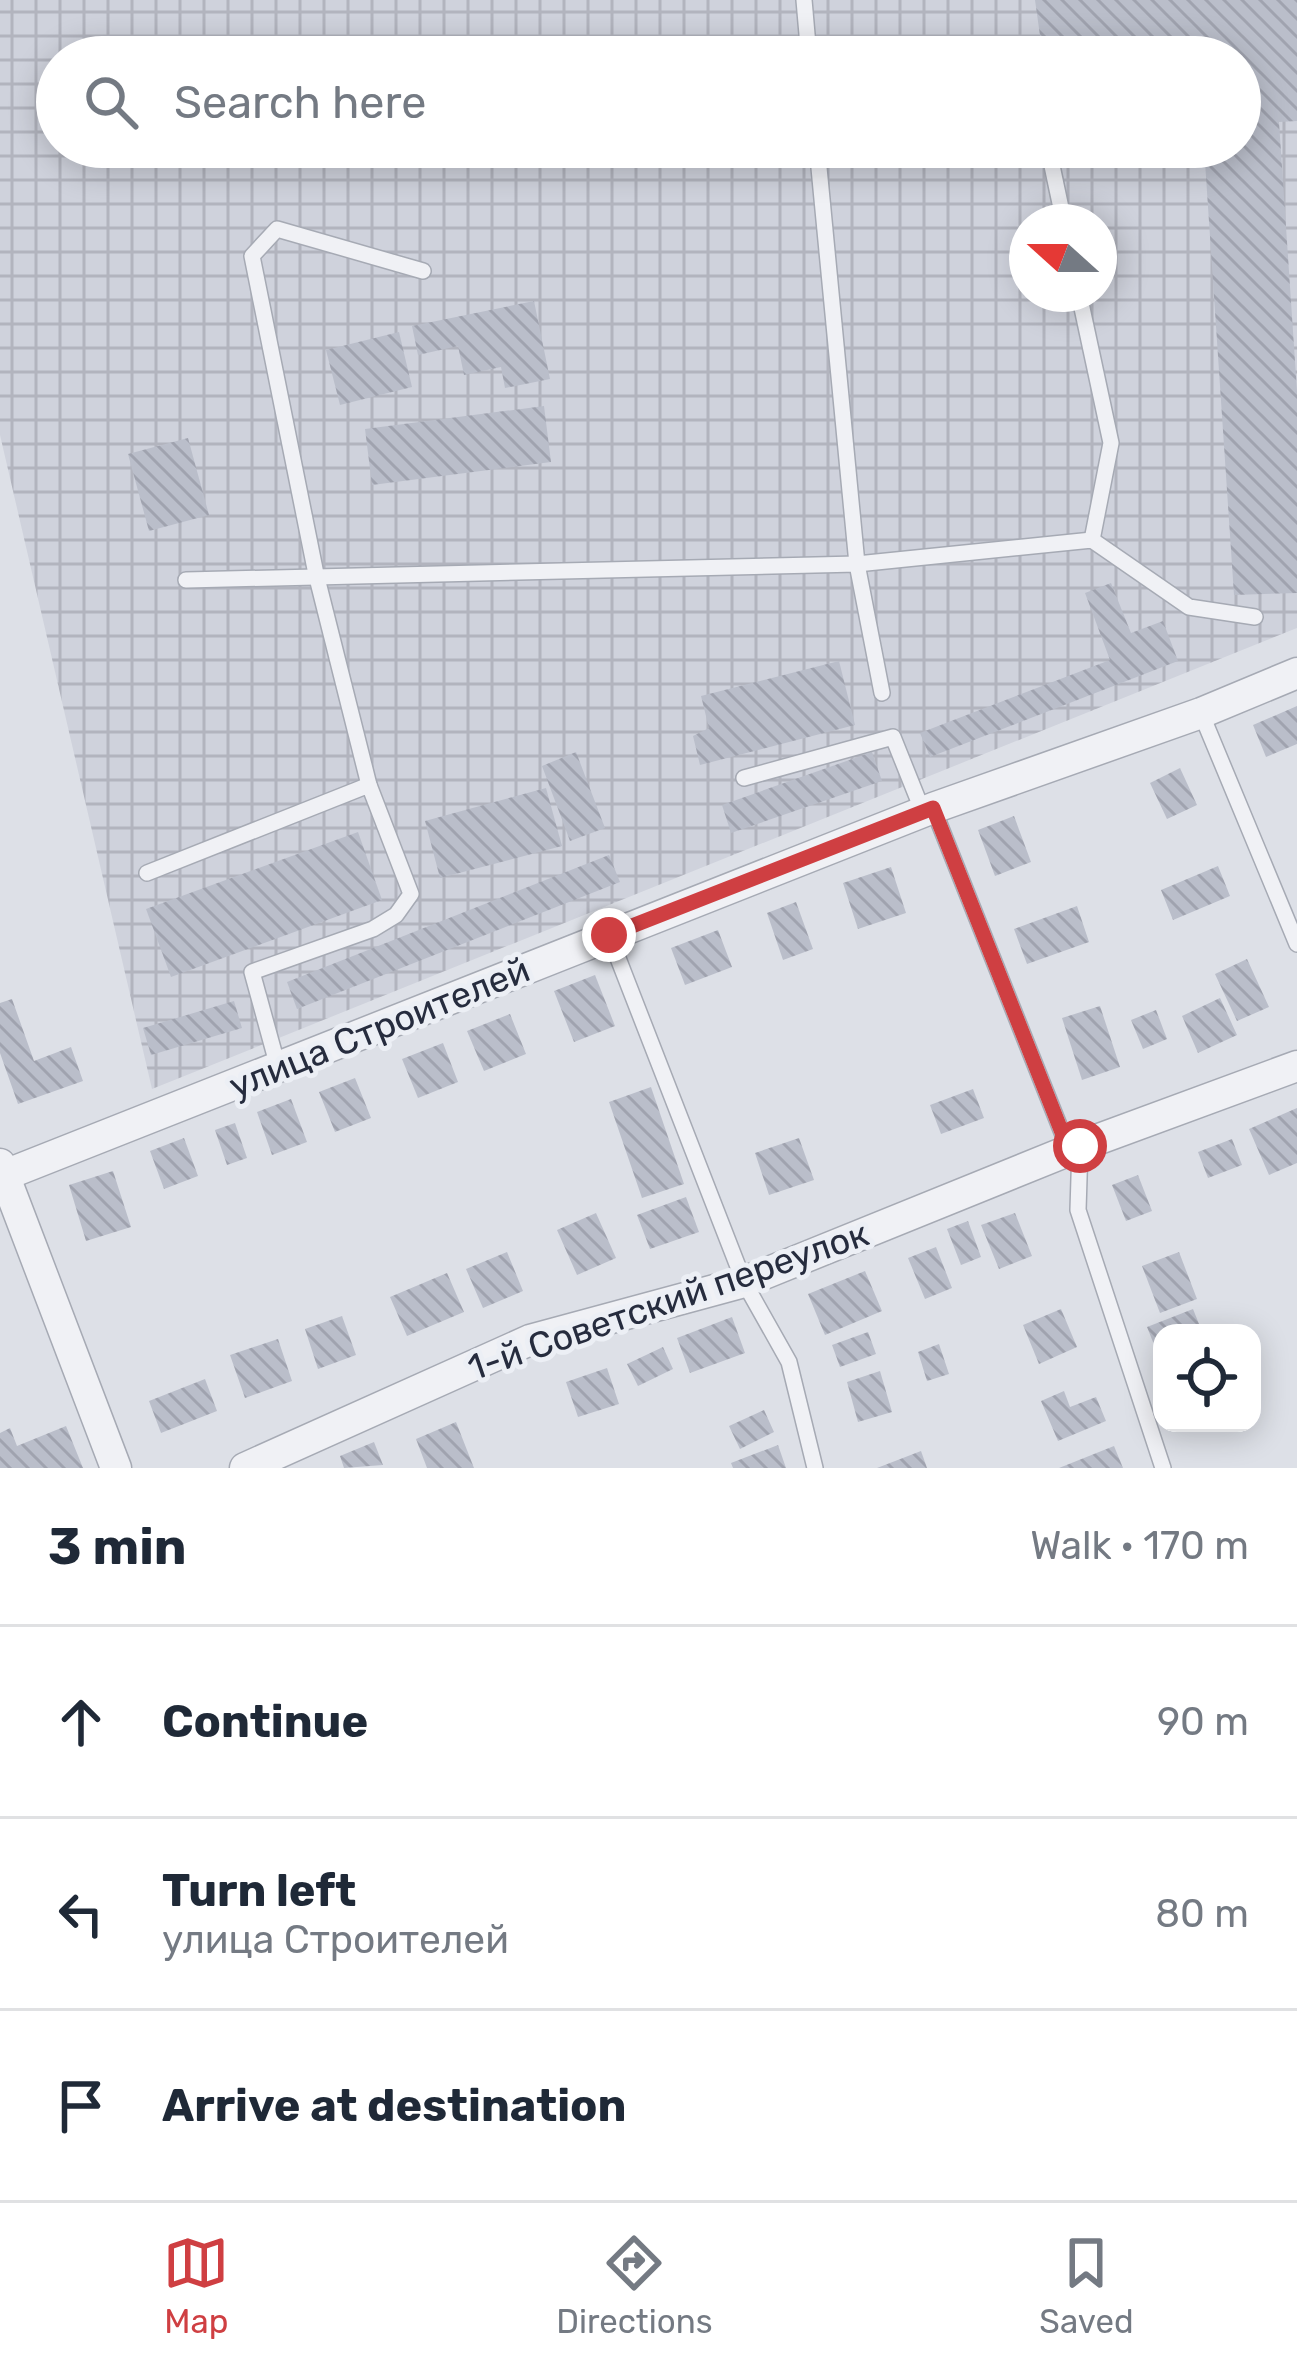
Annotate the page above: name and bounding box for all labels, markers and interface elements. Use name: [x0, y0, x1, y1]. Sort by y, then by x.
search box: [36, 36, 1261, 168]
icon: search: [78, 69, 144, 135]
text: Search here: [174, 76, 426, 129]
north arrow: [1009, 204, 1117, 312]
route end: [582, 908, 636, 962]
street label: улица Строителей: [223, 948, 536, 1107]
route start: [1053, 1119, 1107, 1173]
street label: 1-й Советский переулок: [462, 1212, 874, 1389]
map controls: [1153, 1324, 1261, 1432]
button: locate: [1153, 1324, 1261, 1432]
text: 3 min: [48, 1516, 187, 1577]
text: Walk · 170 m: [1030, 1523, 1249, 1569]
icon: ahead: [48, 1689, 114, 1755]
text: Continue: [162, 1695, 368, 1748]
text: 90 m: [1157, 1699, 1249, 1745]
text: Turn left: [162, 1864, 356, 1917]
icon: left: [48, 1881, 114, 1947]
text: 80 m: [1155, 1891, 1249, 1937]
text: улица Строителей: [162, 1917, 509, 1963]
icon: arrive: [48, 2073, 114, 2139]
text: Arrive at destination: [162, 2079, 627, 2132]
tab: Map: [163, 2230, 229, 2341]
tab: Directions: [556, 2230, 713, 2341]
tab: Saved: [1039, 2230, 1134, 2341]

